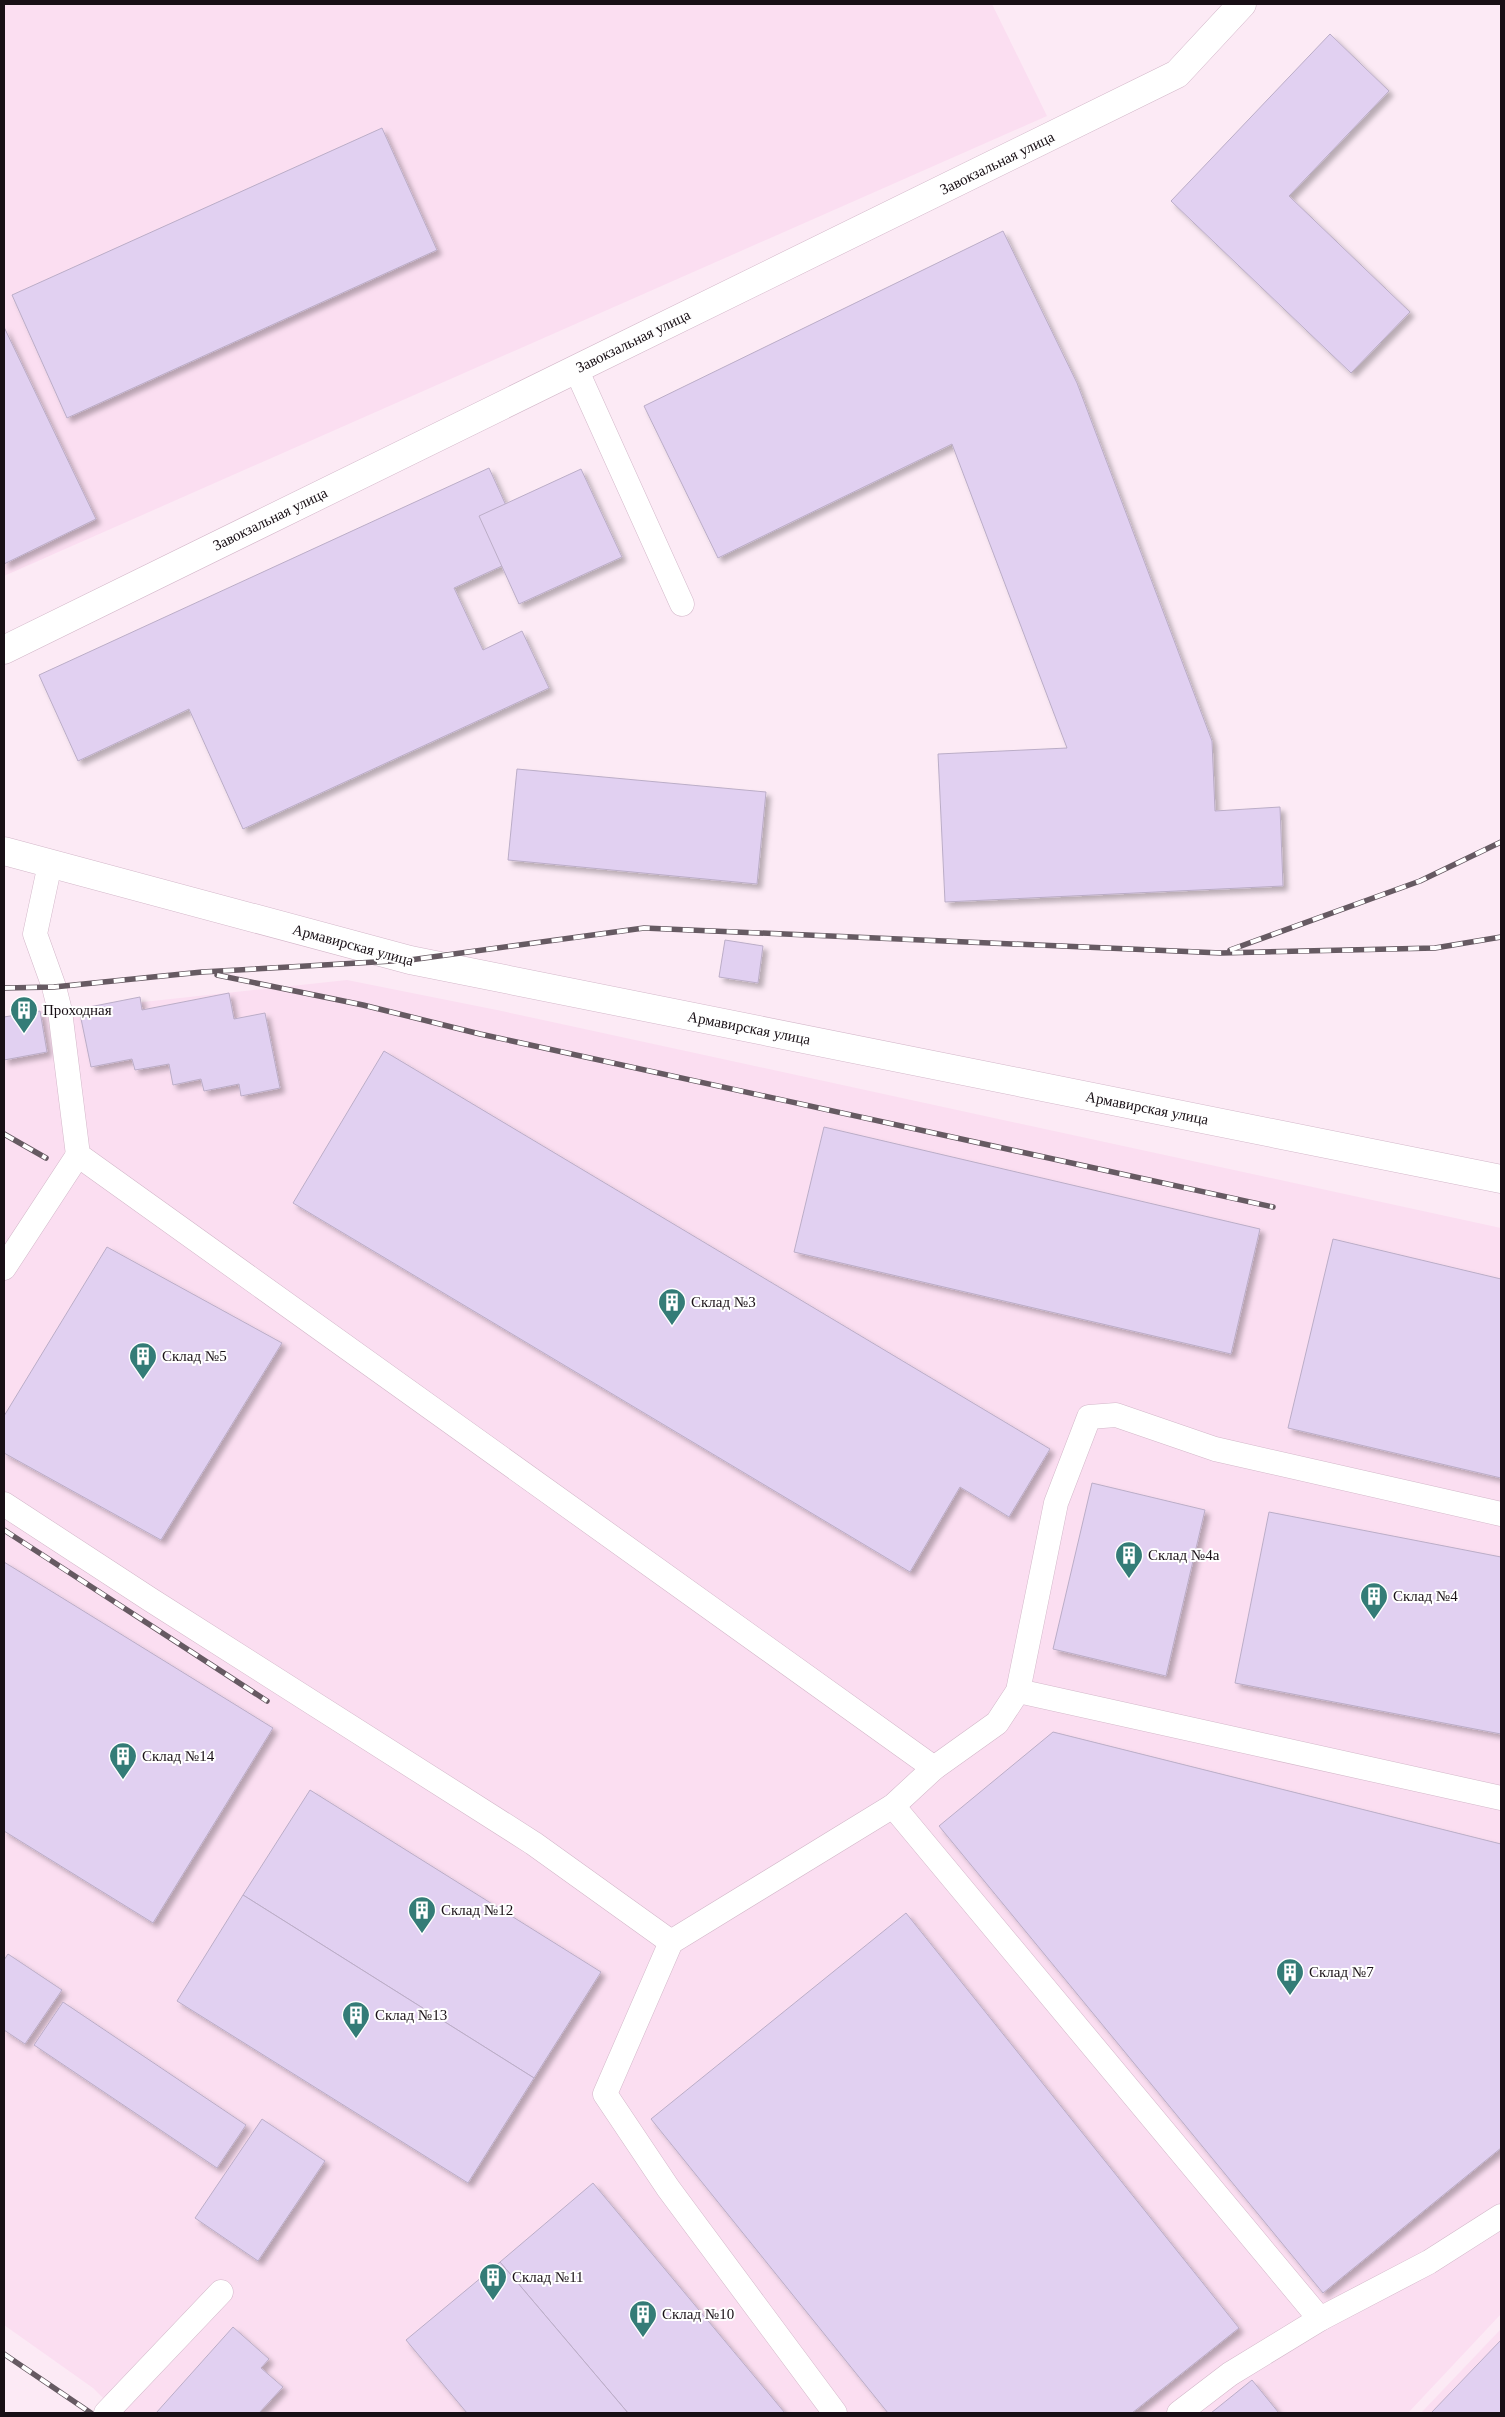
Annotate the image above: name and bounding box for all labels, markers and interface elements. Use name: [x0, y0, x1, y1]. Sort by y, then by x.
street label: Завокзальная улица: [937, 128, 1057, 198]
street label: Завокзальная улица: [573, 306, 693, 376]
street label: Завокзальная улица: [210, 484, 330, 554]
street label: Армавирская улица: [291, 921, 416, 969]
building icon: Проходная: [9, 995, 39, 1034]
place label: Проходная: [43, 1002, 112, 1018]
street label: Армавирская улица: [686, 1008, 812, 1048]
street label: Армавирская улица: [1084, 1088, 1210, 1128]
building icon: Склад №3: [657, 1287, 687, 1326]
place label: Склад №3: [691, 1294, 756, 1310]
building icon: Склад №5: [128, 1341, 158, 1380]
place label: Склад №5: [162, 1348, 227, 1364]
building icon: Склад №4а: [1114, 1540, 1144, 1579]
place label: Склад №4а: [1148, 1547, 1220, 1563]
building icon: Склад №4: [1359, 1581, 1389, 1620]
place label: Склад №4: [1393, 1588, 1458, 1604]
building icon: Склад №14: [108, 1741, 138, 1780]
place label: Склад №14: [142, 1748, 215, 1764]
building icon: Склад №12: [407, 1895, 437, 1934]
place label: Склад №12: [441, 1902, 513, 1918]
building icon: Склад №7: [1275, 1957, 1305, 1996]
place label: Склад №7: [1309, 1964, 1374, 1980]
building icon: Склад №13: [341, 2000, 371, 2039]
place label: Склад №13: [375, 2007, 447, 2023]
building icon: Склад №11: [478, 2262, 508, 2301]
place label: Склад №11: [512, 2269, 584, 2285]
building icon: Склад №10: [628, 2299, 658, 2338]
place label: Склад №10: [662, 2306, 734, 2322]

